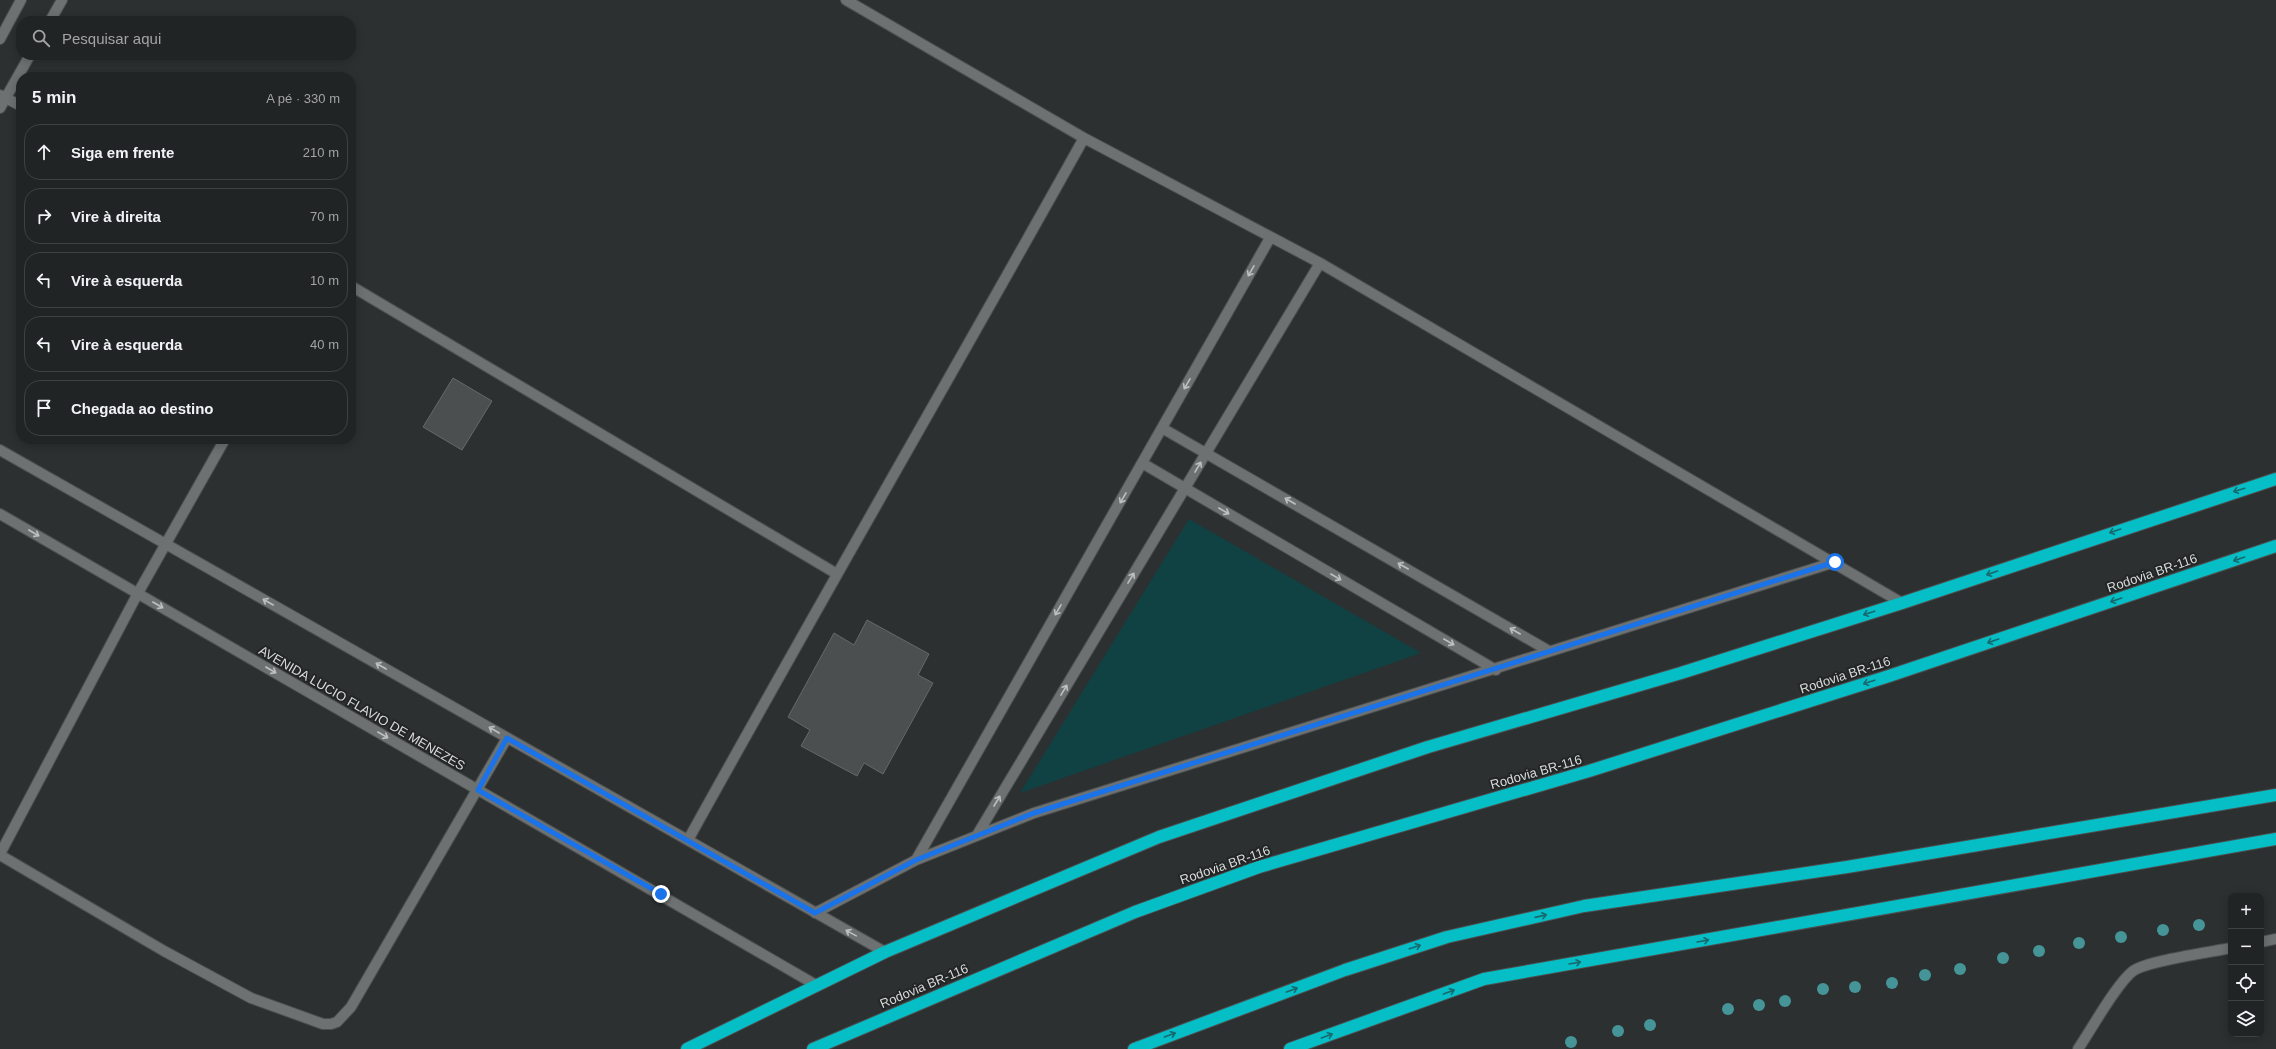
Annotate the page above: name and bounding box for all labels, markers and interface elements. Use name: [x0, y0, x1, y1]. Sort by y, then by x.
search box: [16, 16, 356, 60]
icon: search: [30, 27, 52, 49]
text: Pesquisar aqui: [62, 30, 161, 47]
text: 5 min: [32, 88, 76, 107]
text: A pé · 330 m: [266, 91, 340, 106]
icon: ahead: [33, 141, 55, 163]
text: Siga em frente: [71, 144, 174, 161]
text: 210 m: [303, 145, 339, 160]
icon: right: [33, 205, 55, 227]
text: Vire à direita: [71, 208, 161, 225]
text: 70 m: [310, 209, 339, 224]
one-way arrow: [1247, 265, 1254, 277]
icon: left: [33, 269, 55, 291]
text: Vire à esquerda: [71, 272, 182, 289]
text: 10 m: [310, 273, 339, 288]
icon: left: [33, 333, 55, 355]
text: Vire à esquerda: [71, 336, 182, 353]
text: 40 m: [310, 337, 339, 352]
one-way arrow: [1182, 378, 1190, 390]
icon: arrive: [33, 397, 55, 419]
text: Chegada ao destino: [71, 400, 214, 417]
one-way arrow: [1194, 461, 1202, 473]
one-way arrow: [2232, 487, 2245, 494]
one-way arrow: [1118, 491, 1126, 503]
one-way arrow: [1284, 496, 1296, 504]
one-way arrow: [1218, 507, 1230, 515]
one-way arrow: [2109, 528, 2122, 535]
one-way arrow: [28, 530, 40, 538]
street label: Rodovia BR-116: [2105, 551, 2199, 595]
route start: [1826, 553, 1844, 571]
one-way arrow: [2233, 555, 2245, 563]
one-way arrow: [1397, 561, 1409, 569]
one-way arrow: [1986, 569, 1998, 577]
one-way arrow: [1127, 573, 1135, 584]
one-way arrow: [1330, 573, 1342, 581]
one-way arrow: [262, 597, 274, 605]
one-way arrow: [2109, 597, 2122, 604]
one-way arrow: [152, 602, 164, 610]
one-way arrow: [1054, 604, 1061, 616]
one-way arrow: [1862, 610, 1875, 617]
one-way arrow: [1509, 627, 1521, 635]
one-way arrow: [1986, 638, 1999, 645]
one-way arrow: [1442, 639, 1454, 647]
street label: AVENIDA LUCIO FLAVIO DE MENEZES: [256, 643, 468, 774]
street label: Rodovia BR-116: [1798, 653, 1892, 697]
one-way arrow: [375, 662, 387, 670]
one-way arrow: [265, 667, 277, 675]
one-way arrow: [1863, 679, 1876, 686]
one-way arrow: [1061, 684, 1069, 696]
one-way arrow: [488, 726, 500, 734]
one-way arrow: [377, 732, 389, 740]
street label: Rodovia BR-116: [1489, 752, 1583, 792]
one-way arrow: [994, 795, 1002, 807]
street label: Rodovia BR-116: [1178, 843, 1272, 887]
route end: [652, 885, 670, 903]
map controls: [2228, 893, 2264, 1037]
button: +: [2228, 893, 2264, 929]
one-way arrow: [1534, 911, 1547, 919]
one-way arrow: [845, 928, 857, 936]
button: −: [2228, 929, 2264, 965]
one-way arrow: [1696, 936, 1709, 944]
one-way arrow: [1409, 943, 1421, 951]
one-way arrow: [1568, 959, 1581, 967]
street label: Rodovia BR-116: [878, 961, 970, 1011]
button: locate: [2228, 965, 2264, 1001]
one-way arrow: [1286, 985, 1298, 993]
one-way arrow: [1442, 987, 1454, 995]
button: layers: [2228, 1001, 2264, 1037]
one-way arrow: [1164, 1031, 1176, 1039]
one-way arrow: [1320, 1031, 1332, 1039]

